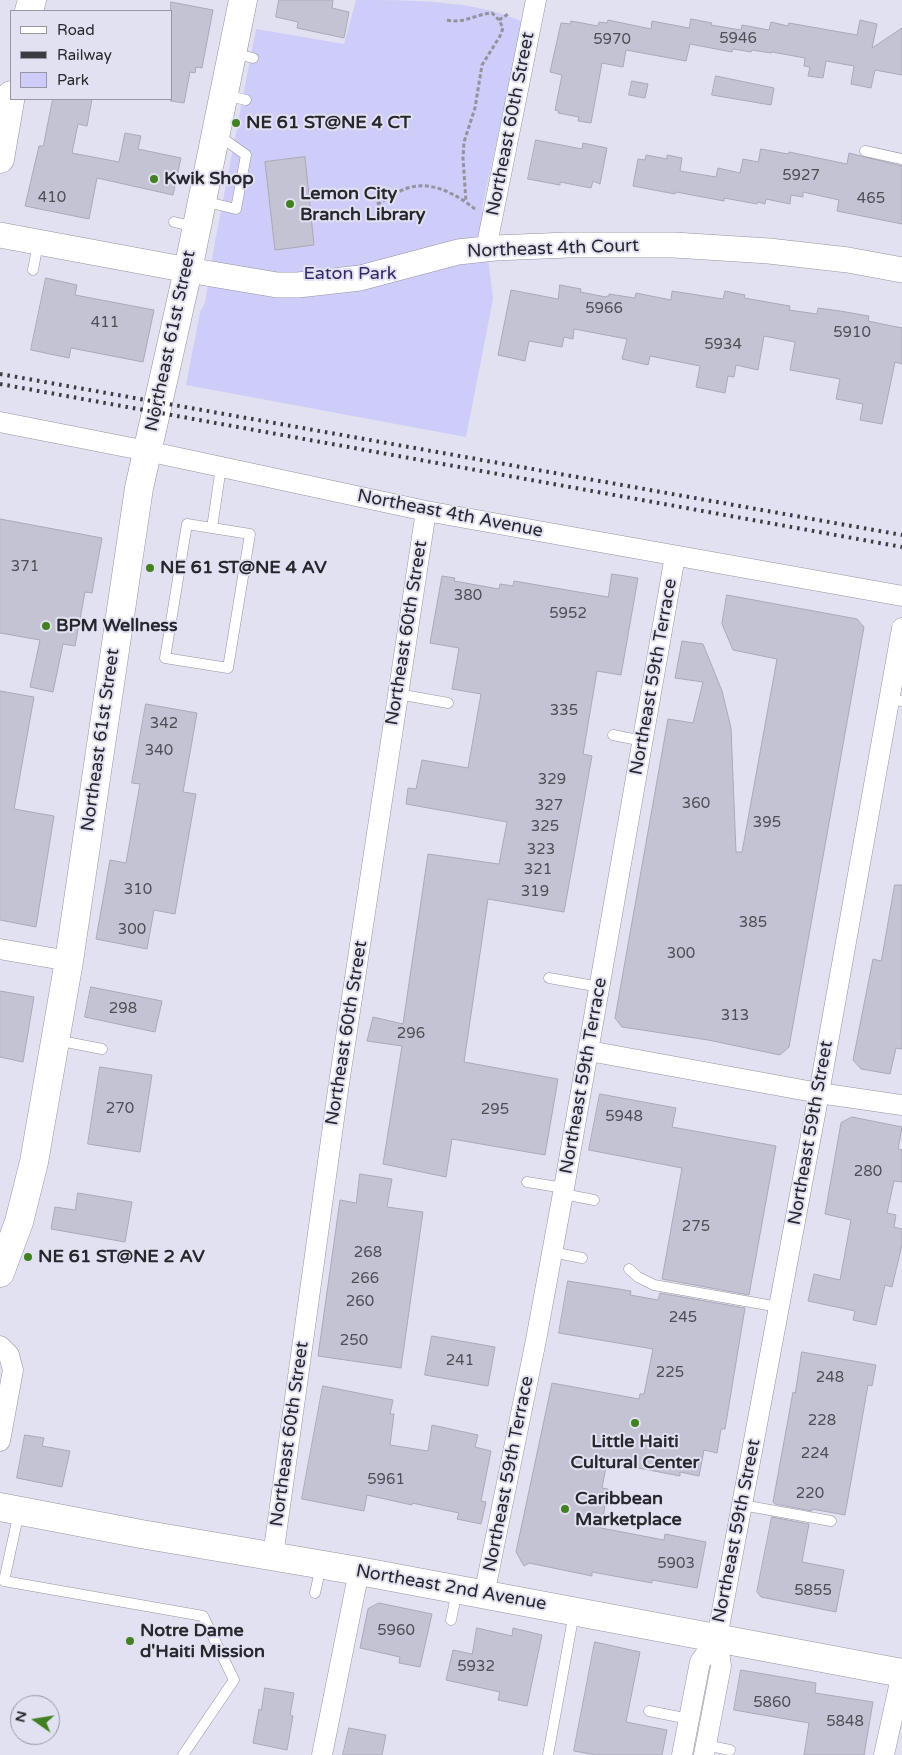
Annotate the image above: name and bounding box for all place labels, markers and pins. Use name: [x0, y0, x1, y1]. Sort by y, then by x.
place label: NE 61 ST@NE 4 CT: [246, 112, 411, 134]
marker: NE 61 ST@NE 4 CT: [230, 117, 242, 129]
place label: Kwik Shop: [164, 168, 253, 190]
marker: Kwik Shop: [148, 173, 160, 185]
place label: Lemon City Branch Library: [300, 183, 425, 225]
marker: Lemon City Branch Library: [284, 198, 296, 210]
place label: NE 61 ST@NE 4 AV: [160, 557, 327, 579]
marker: NE 61 ST@NE 4 AV: [144, 562, 156, 574]
place label: BPM Wellness: [56, 615, 178, 637]
marker: BPM Wellness: [40, 620, 52, 632]
place label: NE 61 ST@NE 2 AV: [38, 1246, 205, 1268]
marker: NE 61 ST@NE 2 AV: [22, 1251, 34, 1263]
marker: Little Haiti Cultural Center: [629, 1417, 641, 1429]
place label: Little Haiti Cultural Center: [571, 1431, 699, 1474]
place label: Caribbean Marketplace: [575, 1488, 682, 1530]
marker: Caribbean Marketplace: [559, 1503, 571, 1515]
place label: Notre Dame d'Haiti Mission: [140, 1620, 265, 1662]
marker: Notre Dame d'Haiti Mission: [124, 1635, 136, 1647]

